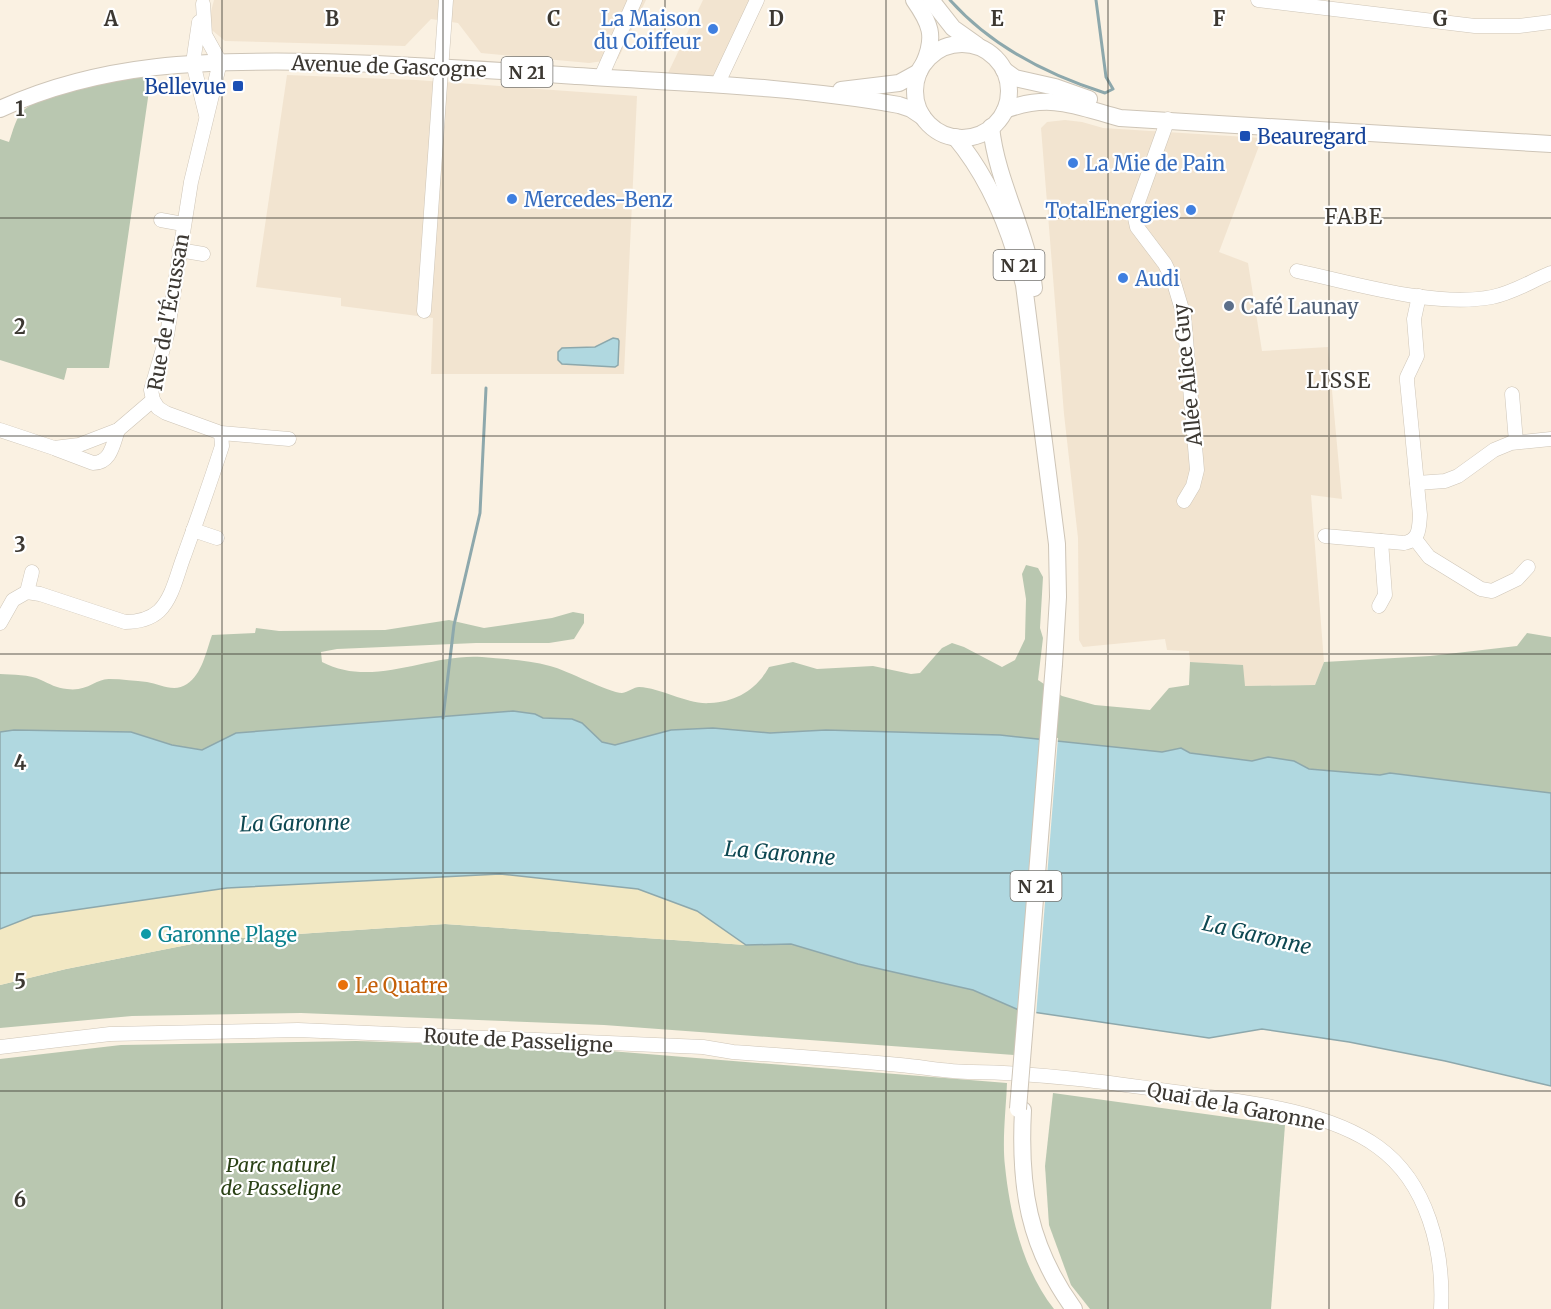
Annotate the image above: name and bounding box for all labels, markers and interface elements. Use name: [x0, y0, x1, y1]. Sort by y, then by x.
text: A: [103, 6, 119, 31]
text: B: [325, 6, 339, 31]
text: C: [547, 6, 561, 31]
place label: La Maison du Coiffeur: [594, 6, 701, 54]
text: D: [768, 6, 784, 31]
text: E: [990, 6, 1004, 31]
text: F: [1213, 6, 1226, 31]
text: G: [1433, 6, 1448, 31]
marker: La Maison du Coiffeur: [706, 22, 720, 36]
street label: Avenue de Gascogne: [290, 50, 487, 82]
road number: N 21: [502, 57, 552, 87]
place label: Bellevue: [144, 74, 226, 99]
marker: Bellevue: [231, 79, 245, 93]
text: 1: [15, 96, 25, 121]
place label: Beauregard: [1257, 124, 1366, 149]
marker: Beauregard: [1238, 129, 1252, 143]
place label: La Mie de Pain: [1085, 151, 1225, 176]
marker: La Mie de Pain: [1066, 156, 1080, 170]
place label: Mercedes-Benz: [524, 187, 673, 212]
marker: Mercedes-Benz: [505, 192, 519, 206]
place label: TotalEnergies: [1045, 198, 1179, 223]
marker: TotalEnergies: [1184, 203, 1198, 217]
district label: FABE: [1324, 203, 1384, 230]
street label: Rue de l'Écussan: [140, 231, 194, 393]
road number: N 21: [994, 250, 1044, 280]
place label: Audi: [1134, 266, 1180, 291]
marker: Audi: [1116, 271, 1130, 285]
place label: Café Launay: [1241, 294, 1359, 319]
marker: Café Launay: [1222, 299, 1236, 313]
street label: Allée Alice Guy: [1167, 302, 1207, 449]
text: 2: [14, 314, 26, 339]
district label: LISSE: [1306, 367, 1372, 394]
text: 3: [14, 532, 26, 557]
text: 4: [14, 750, 27, 775]
water label: La Garonne: [239, 809, 351, 837]
water label: La Garonne: [724, 835, 836, 871]
road number: N 21: [1010, 871, 1062, 901]
water label: La Garonne: [1200, 909, 1314, 961]
place label: Garonne Plage: [158, 922, 297, 947]
marker: Garonne Plage: [139, 927, 153, 941]
text: 5: [14, 969, 26, 994]
place label: Le Quatre: [355, 973, 448, 998]
marker: Le Quatre: [336, 978, 350, 992]
street label: Route de Passeligne: [423, 1023, 613, 1057]
street label: Quai de la Garonne: [1145, 1076, 1327, 1136]
park label: Parc naturel de Passeligne: [221, 1152, 341, 1200]
text: 6: [14, 1187, 26, 1212]

